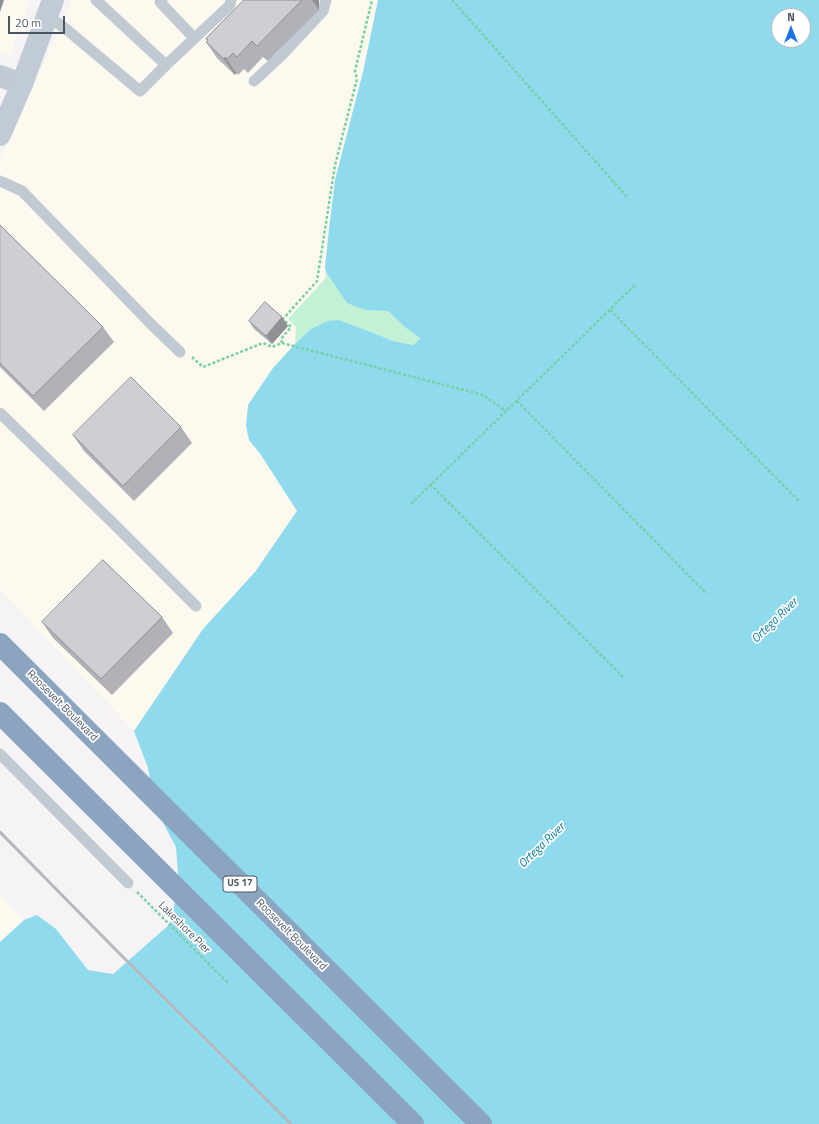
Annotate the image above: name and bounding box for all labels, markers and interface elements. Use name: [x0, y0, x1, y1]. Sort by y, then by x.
scale bar: [10, 8, 67, 34]
north arrow: [771, 8, 811, 48]
text: N: [787, 9, 795, 25]
text: 20 m: [15, 13, 41, 32]
water label: Ortega River: [749, 595, 801, 647]
street label: Roosevelt Boulevard: [24, 668, 100, 744]
water label: Ortega River: [516, 820, 568, 872]
road number: US 17: [223, 876, 257, 892]
street label: Roosevelt Boulevard: [253, 897, 329, 973]
street label: Lakeshore Pier: [155, 899, 213, 957]

